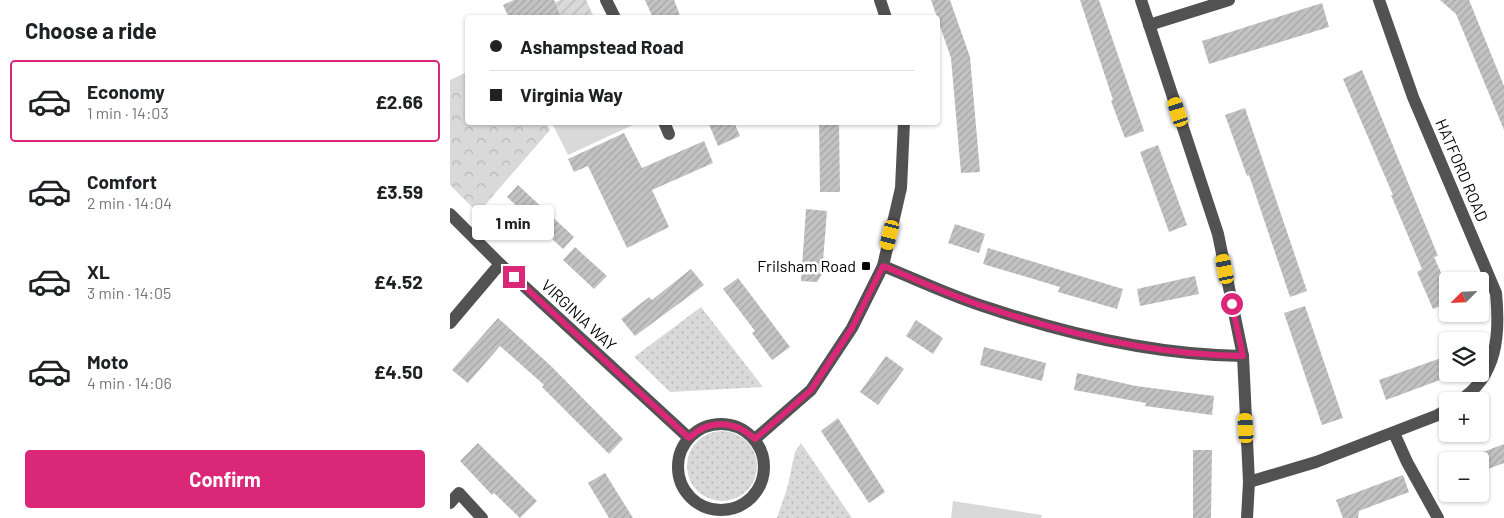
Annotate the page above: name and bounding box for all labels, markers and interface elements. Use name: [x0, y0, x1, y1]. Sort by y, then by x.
text: Choose a ride: [25, 17, 157, 43]
text: Ashampstead Road: [520, 35, 684, 58]
icon: car: [27, 79, 72, 124]
text: Economy: [87, 80, 165, 103]
text: Virginia Way: [520, 83, 623, 106]
text: £2.66: [375, 90, 423, 113]
car: [1166, 95, 1189, 129]
text: 1 min · 14:03: [87, 103, 169, 122]
street label: HATFORD ROAD: [1432, 116, 1493, 224]
icon: car: [27, 169, 72, 214]
text: Comfort: [87, 170, 157, 193]
text: £3.59: [376, 180, 423, 203]
text: 2 min · 14:04: [87, 193, 172, 212]
callout: 1 min: [473, 204, 555, 240]
text: 1 min: [495, 213, 531, 232]
car: [879, 219, 900, 251]
car: [1214, 253, 1235, 285]
place label: Frilsham Road: [757, 256, 856, 275]
icon: car: [27, 259, 72, 304]
text: XL: [87, 260, 110, 283]
marker: Frilsham Road: [860, 260, 872, 272]
route end: [503, 266, 525, 288]
text: £4.52: [374, 270, 423, 293]
north arrow: [1439, 272, 1489, 322]
map controls: [1439, 272, 1489, 502]
street label: VIRGINIA WAY: [538, 275, 621, 354]
text: 3 min · 14:05: [87, 283, 171, 302]
route start: [1221, 293, 1243, 315]
button: layers: [1439, 332, 1489, 382]
icon: car: [27, 349, 72, 394]
text: Moto: [87, 350, 129, 373]
text: £4.50: [374, 360, 423, 383]
text: 4 min · 14:06: [87, 373, 172, 392]
button: +: [1439, 392, 1489, 442]
car: [1237, 413, 1254, 443]
button: Confirm: [25, 450, 425, 508]
button: −: [1439, 452, 1489, 502]

